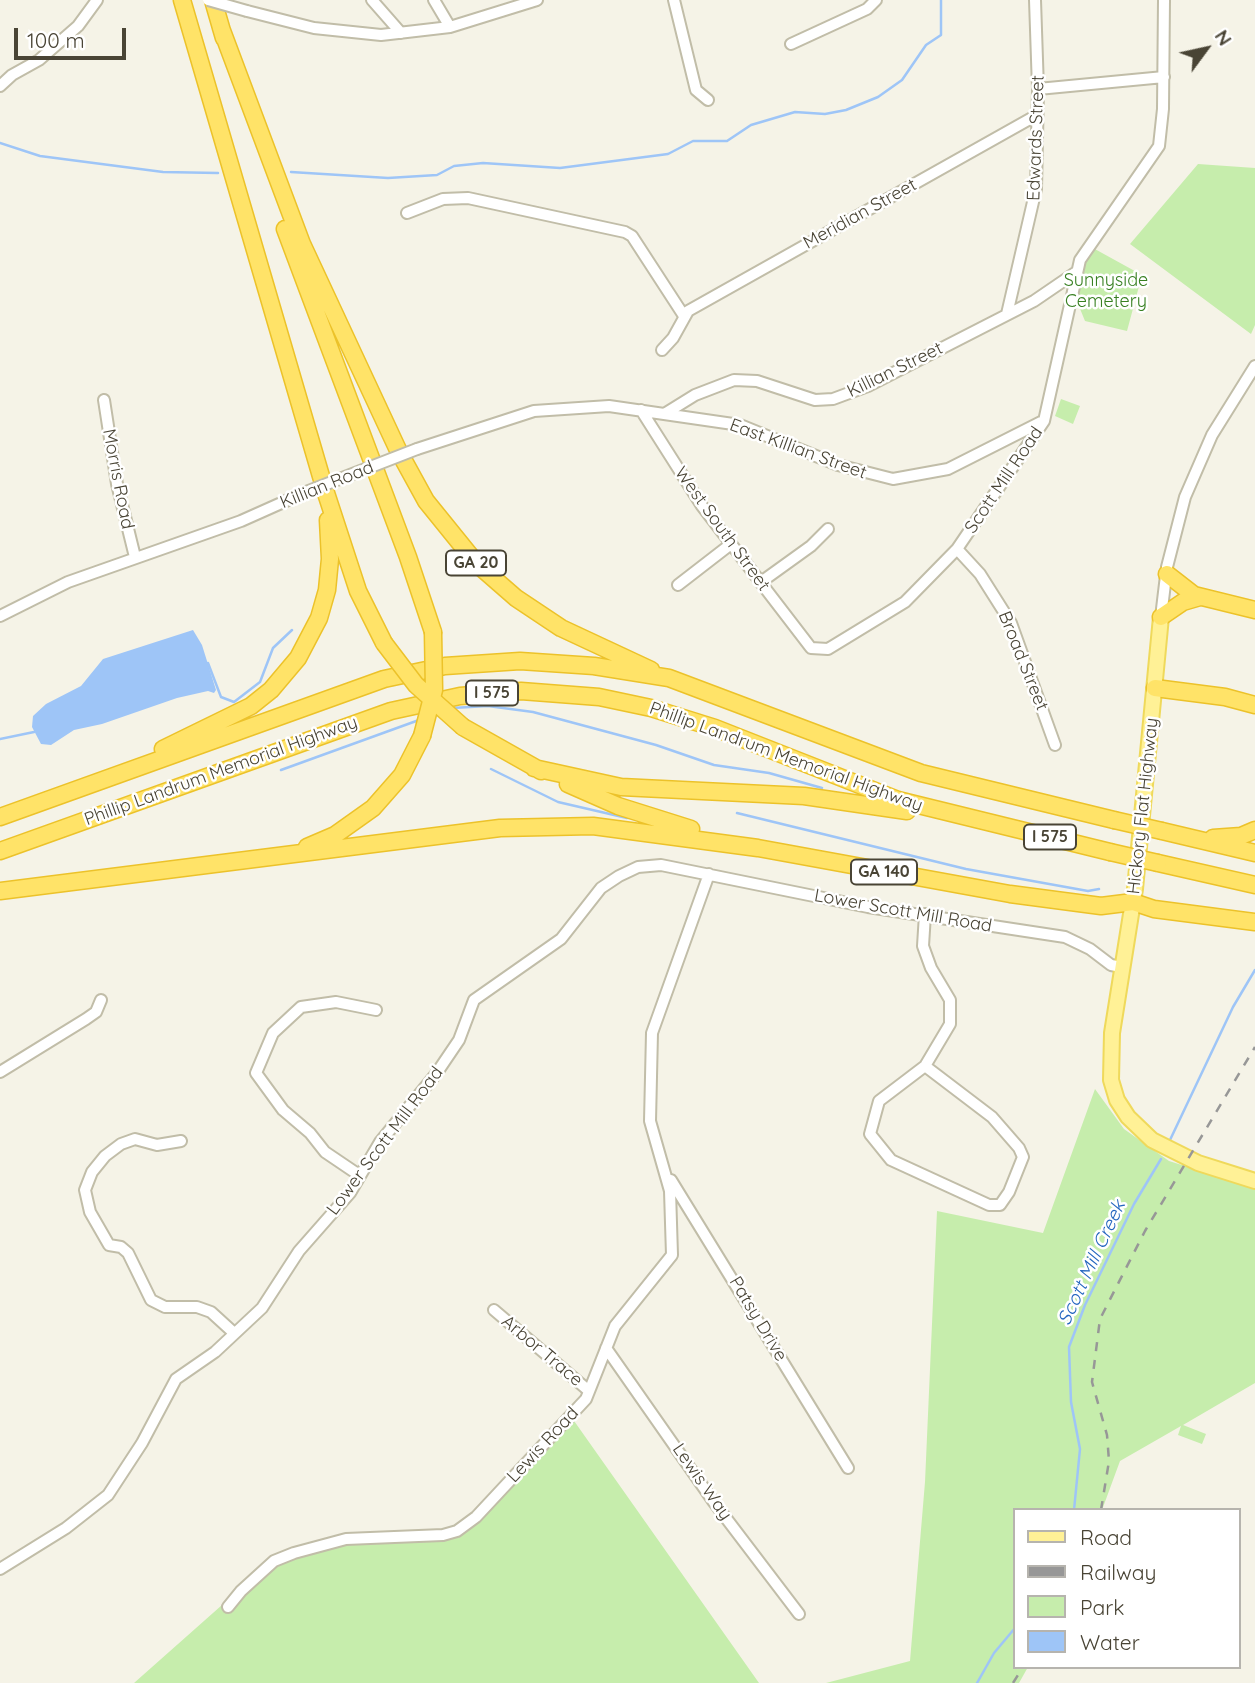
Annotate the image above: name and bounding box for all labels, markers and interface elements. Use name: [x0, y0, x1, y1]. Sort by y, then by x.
scale bar: [18, 14, 130, 58]
north arrow: [1171, 14, 1241, 84]
text: N: [1210, 25, 1237, 50]
text: 100 m: [27, 27, 85, 53]
street label: Edwards Street: [1023, 75, 1049, 201]
street label: Meridian Street: [800, 174, 920, 254]
park label: Sunnyside Cemetery: [1064, 270, 1148, 312]
street label: Killian Street: [844, 338, 946, 402]
street label: East Killian Street: [727, 414, 869, 484]
street label: Scott Mill Road: [960, 423, 1048, 537]
street label: Morris Road: [98, 427, 138, 531]
street label: Killian Road: [277, 456, 377, 514]
street label: West South Street: [670, 463, 774, 595]
road number: GA 20: [446, 550, 506, 576]
street label: Broad Street: [993, 608, 1053, 714]
road number: I 575: [466, 680, 518, 706]
street label: Phillip Landrum Memorial Highway: [646, 697, 926, 817]
street label: Phillip Landrum Memorial Highway: [81, 711, 361, 831]
street label: Hickory Flat Highway: [1123, 717, 1163, 895]
road number: I 575: [1024, 824, 1076, 850]
road number: GA 140: [851, 860, 917, 884]
street label: Lower Scott Mill Road: [812, 885, 994, 937]
street label: Lower Scott Mill Road: [322, 1063, 448, 1219]
water label: Scott Mill Creek: [1053, 1197, 1131, 1329]
street label: Patsy Drive: [724, 1273, 792, 1365]
street label: Arbor Trace: [497, 1311, 587, 1391]
street label: Lewis Road: [503, 1403, 583, 1487]
street label: Lewis Way: [668, 1439, 736, 1525]
legend: [1014, 1508, 1241, 1669]
text: Road: [1080, 1524, 1132, 1550]
text: Railway: [1080, 1559, 1156, 1585]
text: Park: [1080, 1594, 1124, 1620]
text: Water: [1080, 1629, 1140, 1655]

